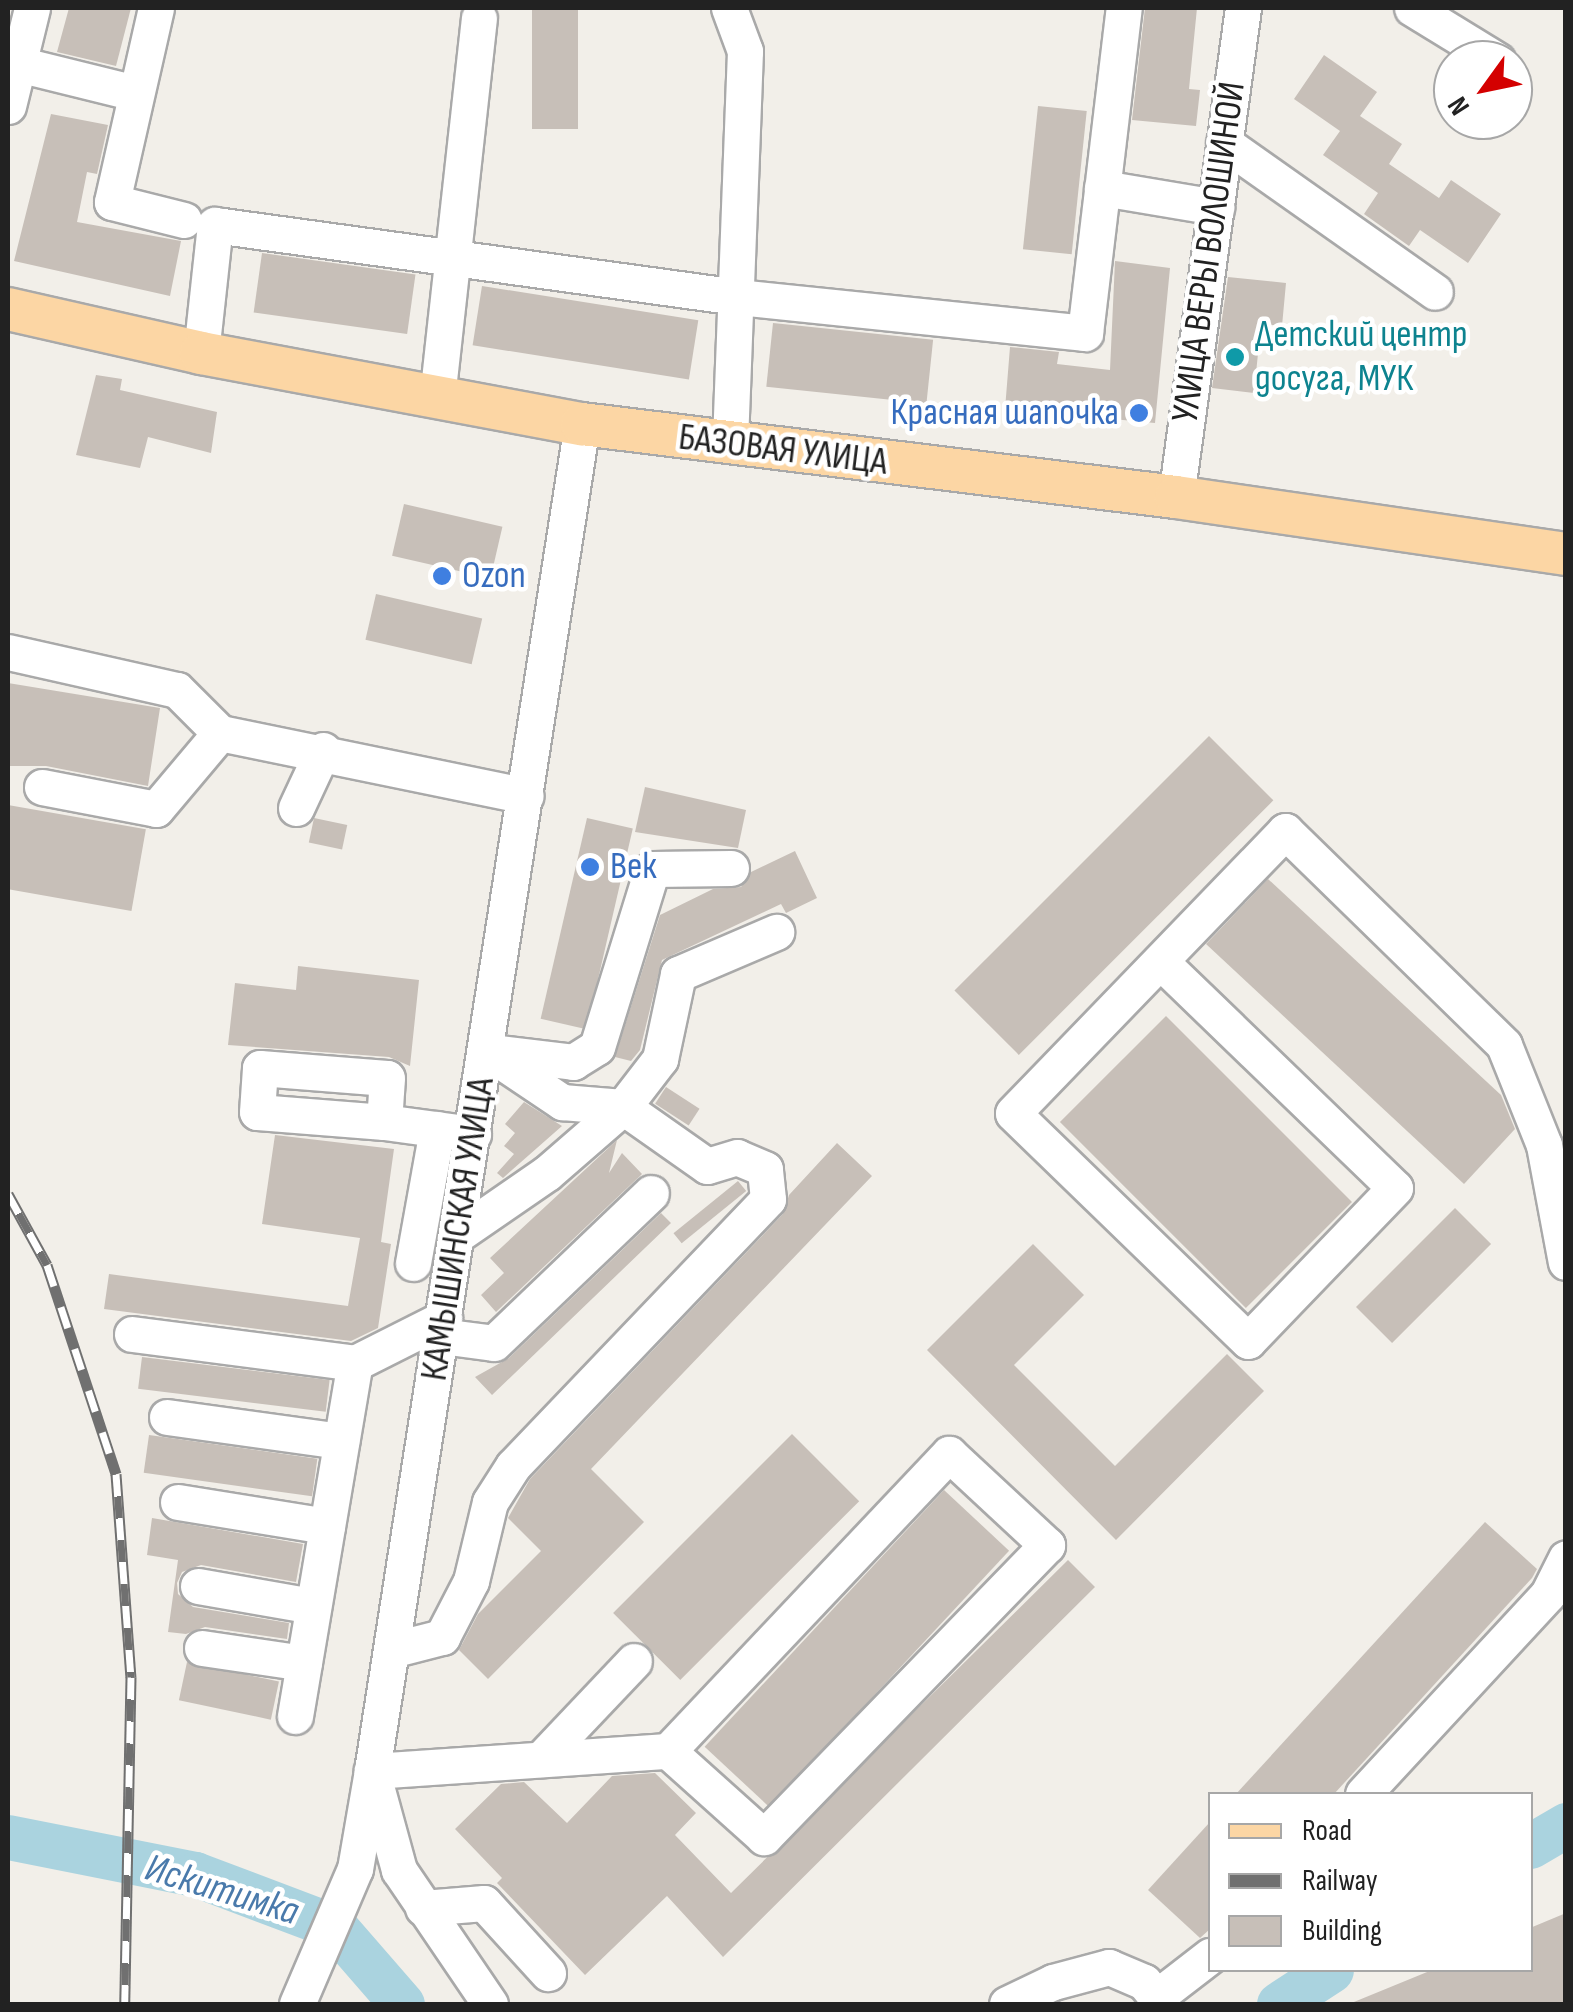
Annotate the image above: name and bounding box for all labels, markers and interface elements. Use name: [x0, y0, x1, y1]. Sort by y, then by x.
north arrow: [1433, 40, 1533, 140]
street label: УЛИЦА ВЕРЫ ВОЛОШИНОЙ: [1163, 79, 1255, 425]
text: N: [1441, 90, 1477, 121]
place label: Детский центр досуга, МУК: [1255, 312, 1468, 402]
marker: Детский центр досуга, МУК: [1224, 346, 1246, 368]
place label: Красная шапочка: [890, 390, 1119, 436]
marker: Красная шапочка: [1128, 402, 1150, 424]
street label: БАЗОВАЯ УЛИЦА: [676, 415, 890, 485]
place label: Ozon: [462, 553, 526, 599]
marker: Ozon: [431, 565, 453, 587]
place label: Век: [610, 844, 657, 890]
marker: Век: [579, 856, 601, 878]
street label: КАМЫШИНСКАЯ УЛИЦА: [412, 1074, 504, 1384]
legend: [1208, 1792, 1533, 1972]
text: Road: [1302, 1813, 1352, 1849]
water label: Искитимка: [139, 1844, 305, 1936]
text: Railway: [1302, 1863, 1378, 1899]
text: Building: [1302, 1913, 1382, 1949]

